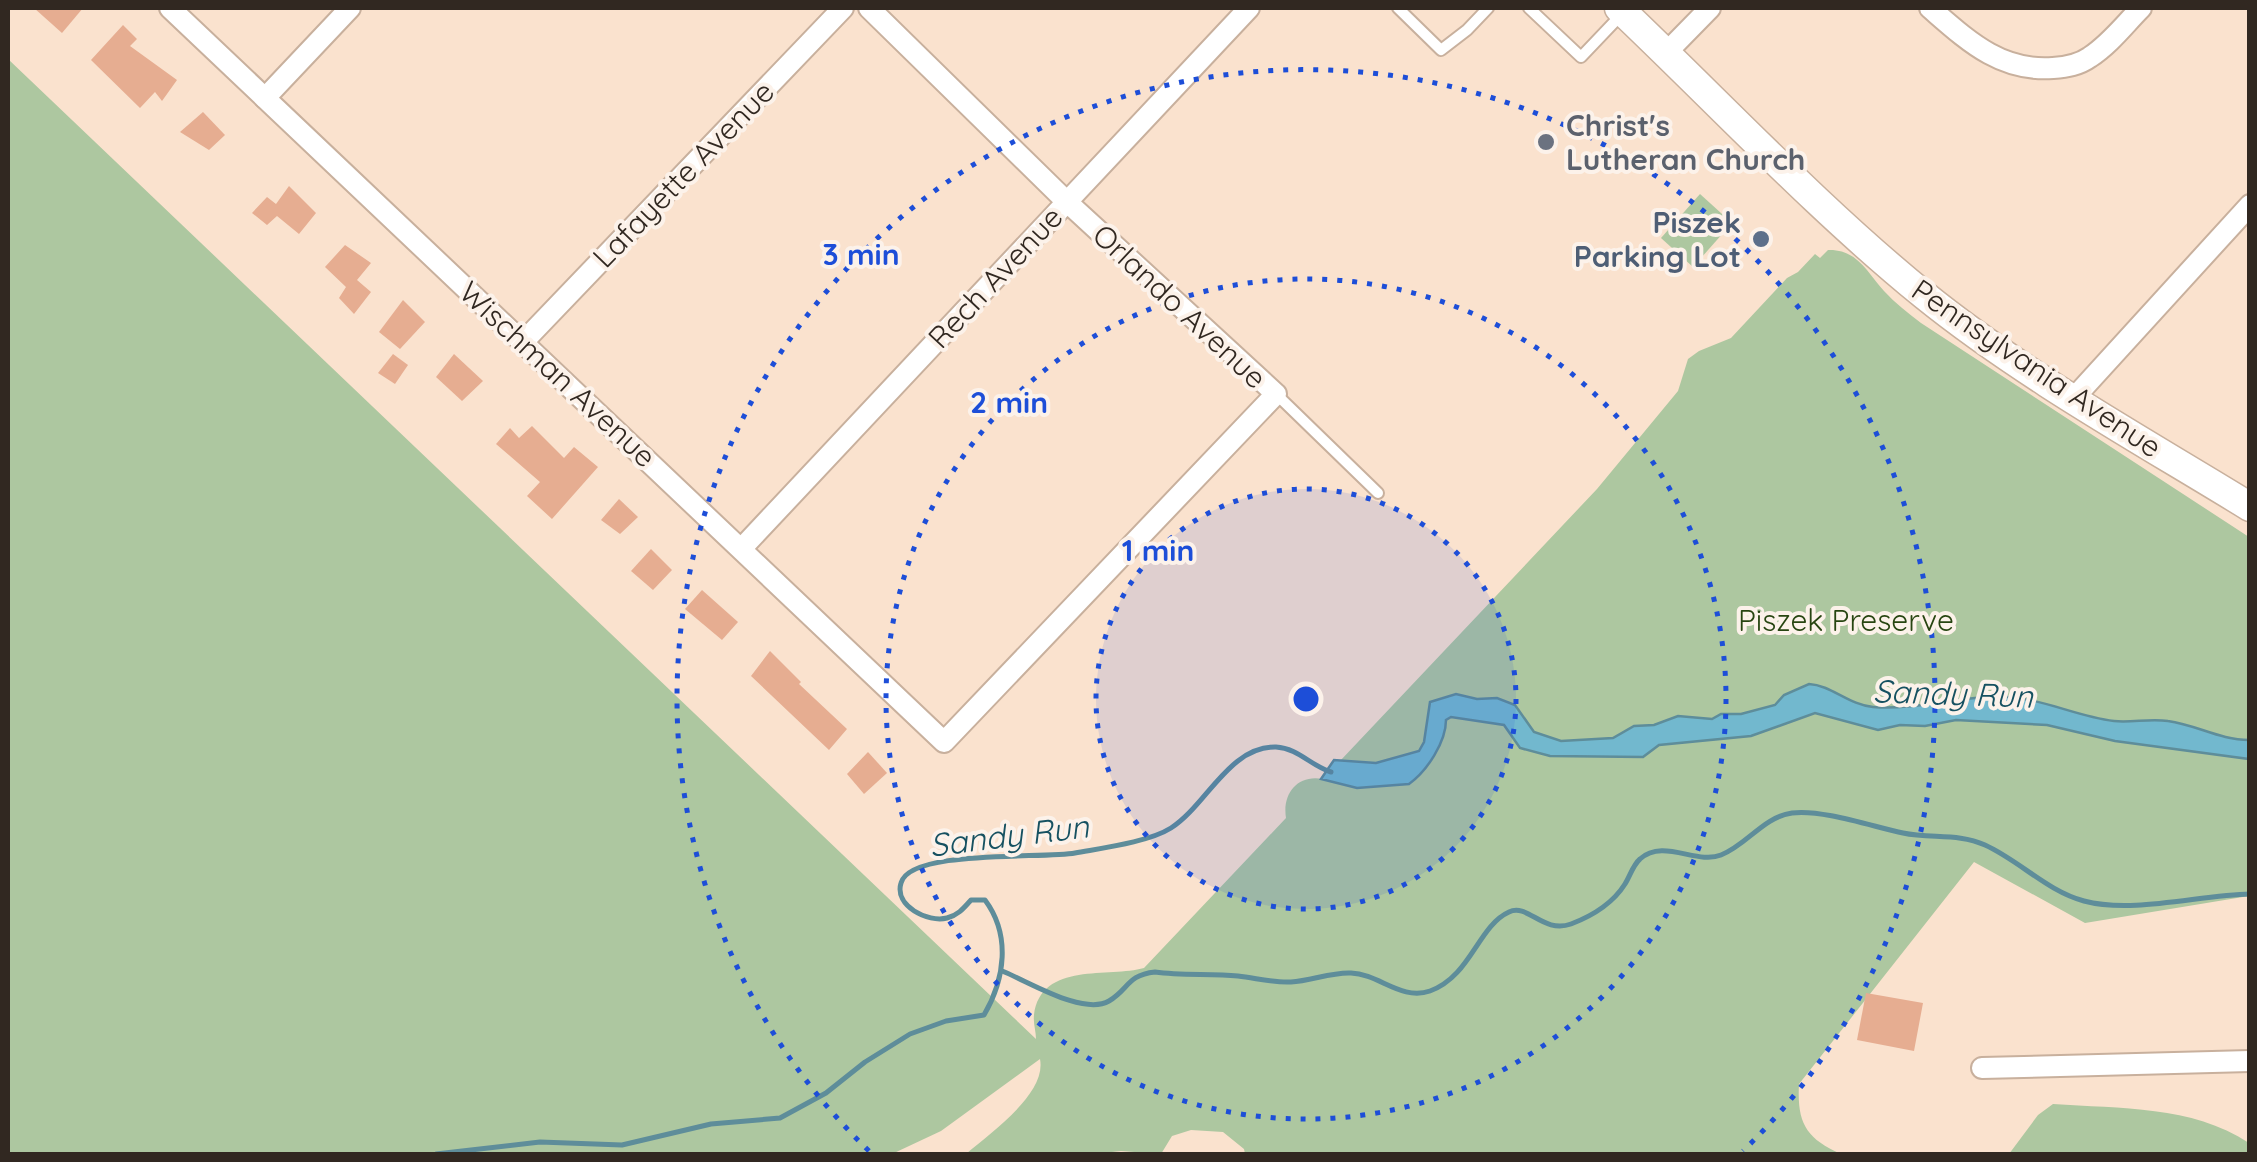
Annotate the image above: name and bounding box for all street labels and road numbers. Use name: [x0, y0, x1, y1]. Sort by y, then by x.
street label: Lafayette Avenue: [584, 73, 782, 275]
street label: Rech Avenue: [920, 198, 1070, 356]
street label: Orlando Avenue: [1085, 216, 1275, 396]
street label: Pennsylvania Avenue: [1905, 270, 2169, 466]
street label: Wischman Avenue: [452, 273, 664, 475]

